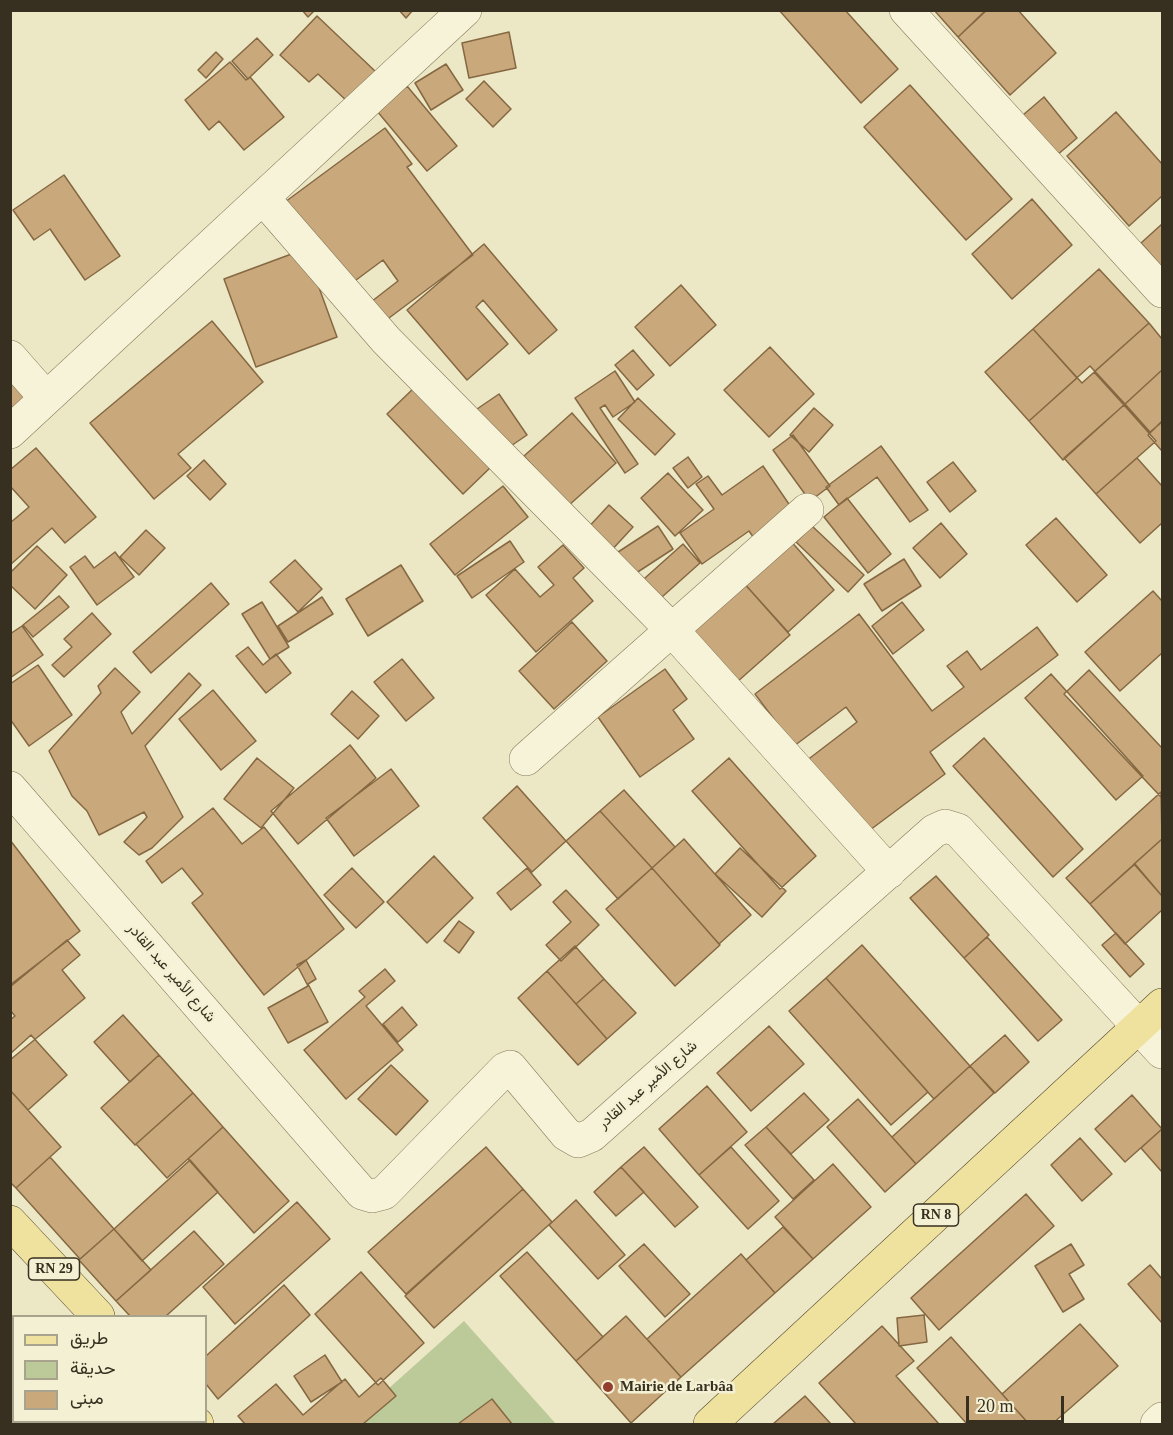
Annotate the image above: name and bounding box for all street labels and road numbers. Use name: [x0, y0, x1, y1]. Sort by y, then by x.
street label: شارع الأمير عبد القادر: [123, 920, 219, 1026]
street label: شارع الأمير عبد القادر: [595, 1037, 701, 1133]
road number: RN 8: [914, 1204, 958, 1226]
road number: RN 29: [28, 1258, 80, 1280]

